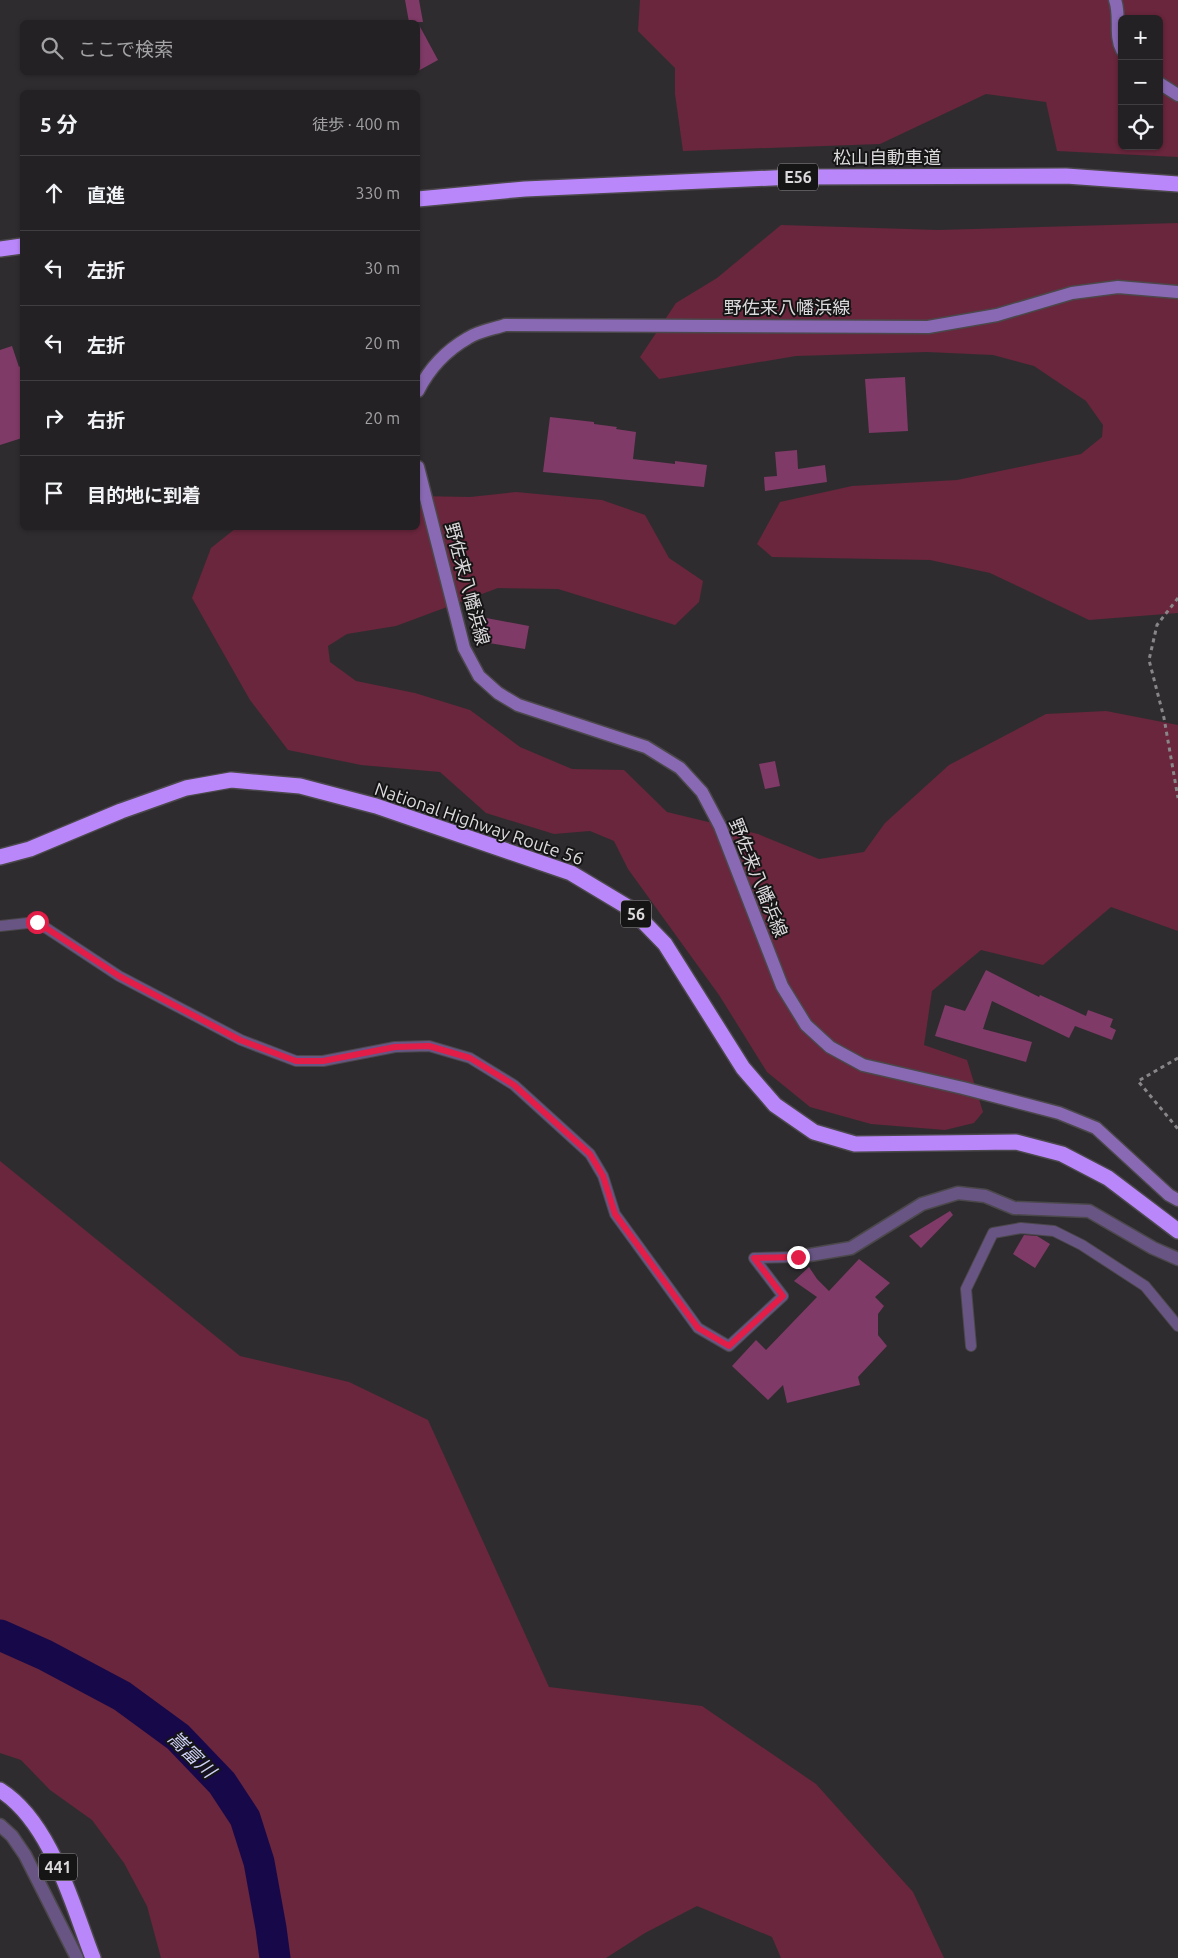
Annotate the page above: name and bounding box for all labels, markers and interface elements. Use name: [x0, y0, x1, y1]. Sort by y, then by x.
map controls: [1118, 15, 1163, 150]
button: +: [1118, 15, 1163, 60]
search box: [20, 20, 420, 75]
icon: search: [38, 34, 66, 62]
text: ここで検索: [78, 38, 173, 60]
button: −: [1118, 60, 1163, 105]
button: locate: [1118, 105, 1163, 150]
text: 5 分: [40, 112, 78, 136]
text: 徒歩 · 400 m: [312, 115, 400, 133]
street label: 松山自動車道: [833, 147, 941, 167]
road number: E56: [778, 163, 818, 190]
icon: ahead: [40, 179, 68, 207]
text: 直進: [87, 184, 125, 206]
text: 330 m: [355, 184, 400, 202]
icon: left: [40, 254, 68, 282]
text: 左折: [87, 259, 125, 281]
text: 30 m: [364, 259, 400, 277]
street label: 野佐来八幡浜線: [724, 297, 850, 317]
icon: left: [40, 329, 68, 357]
text: 左折: [87, 334, 125, 356]
text: 20 m: [364, 334, 400, 352]
icon: right: [40, 404, 68, 432]
text: 右折: [87, 409, 125, 431]
text: 20 m: [364, 409, 400, 427]
icon: arrive: [40, 479, 68, 507]
text: 目的地に到着: [87, 484, 201, 506]
street label: 野佐来八幡浜線: [442, 520, 494, 647]
street label: National Highway Route 56: [372, 778, 586, 868]
street label: 野佐来八幡浜線: [726, 815, 792, 940]
road number: 56: [621, 901, 651, 928]
route start: [26, 911, 49, 934]
route end: [787, 1246, 810, 1269]
water label: 嵩富川: [164, 1726, 222, 1783]
road number: 441: [39, 1854, 77, 1880]

